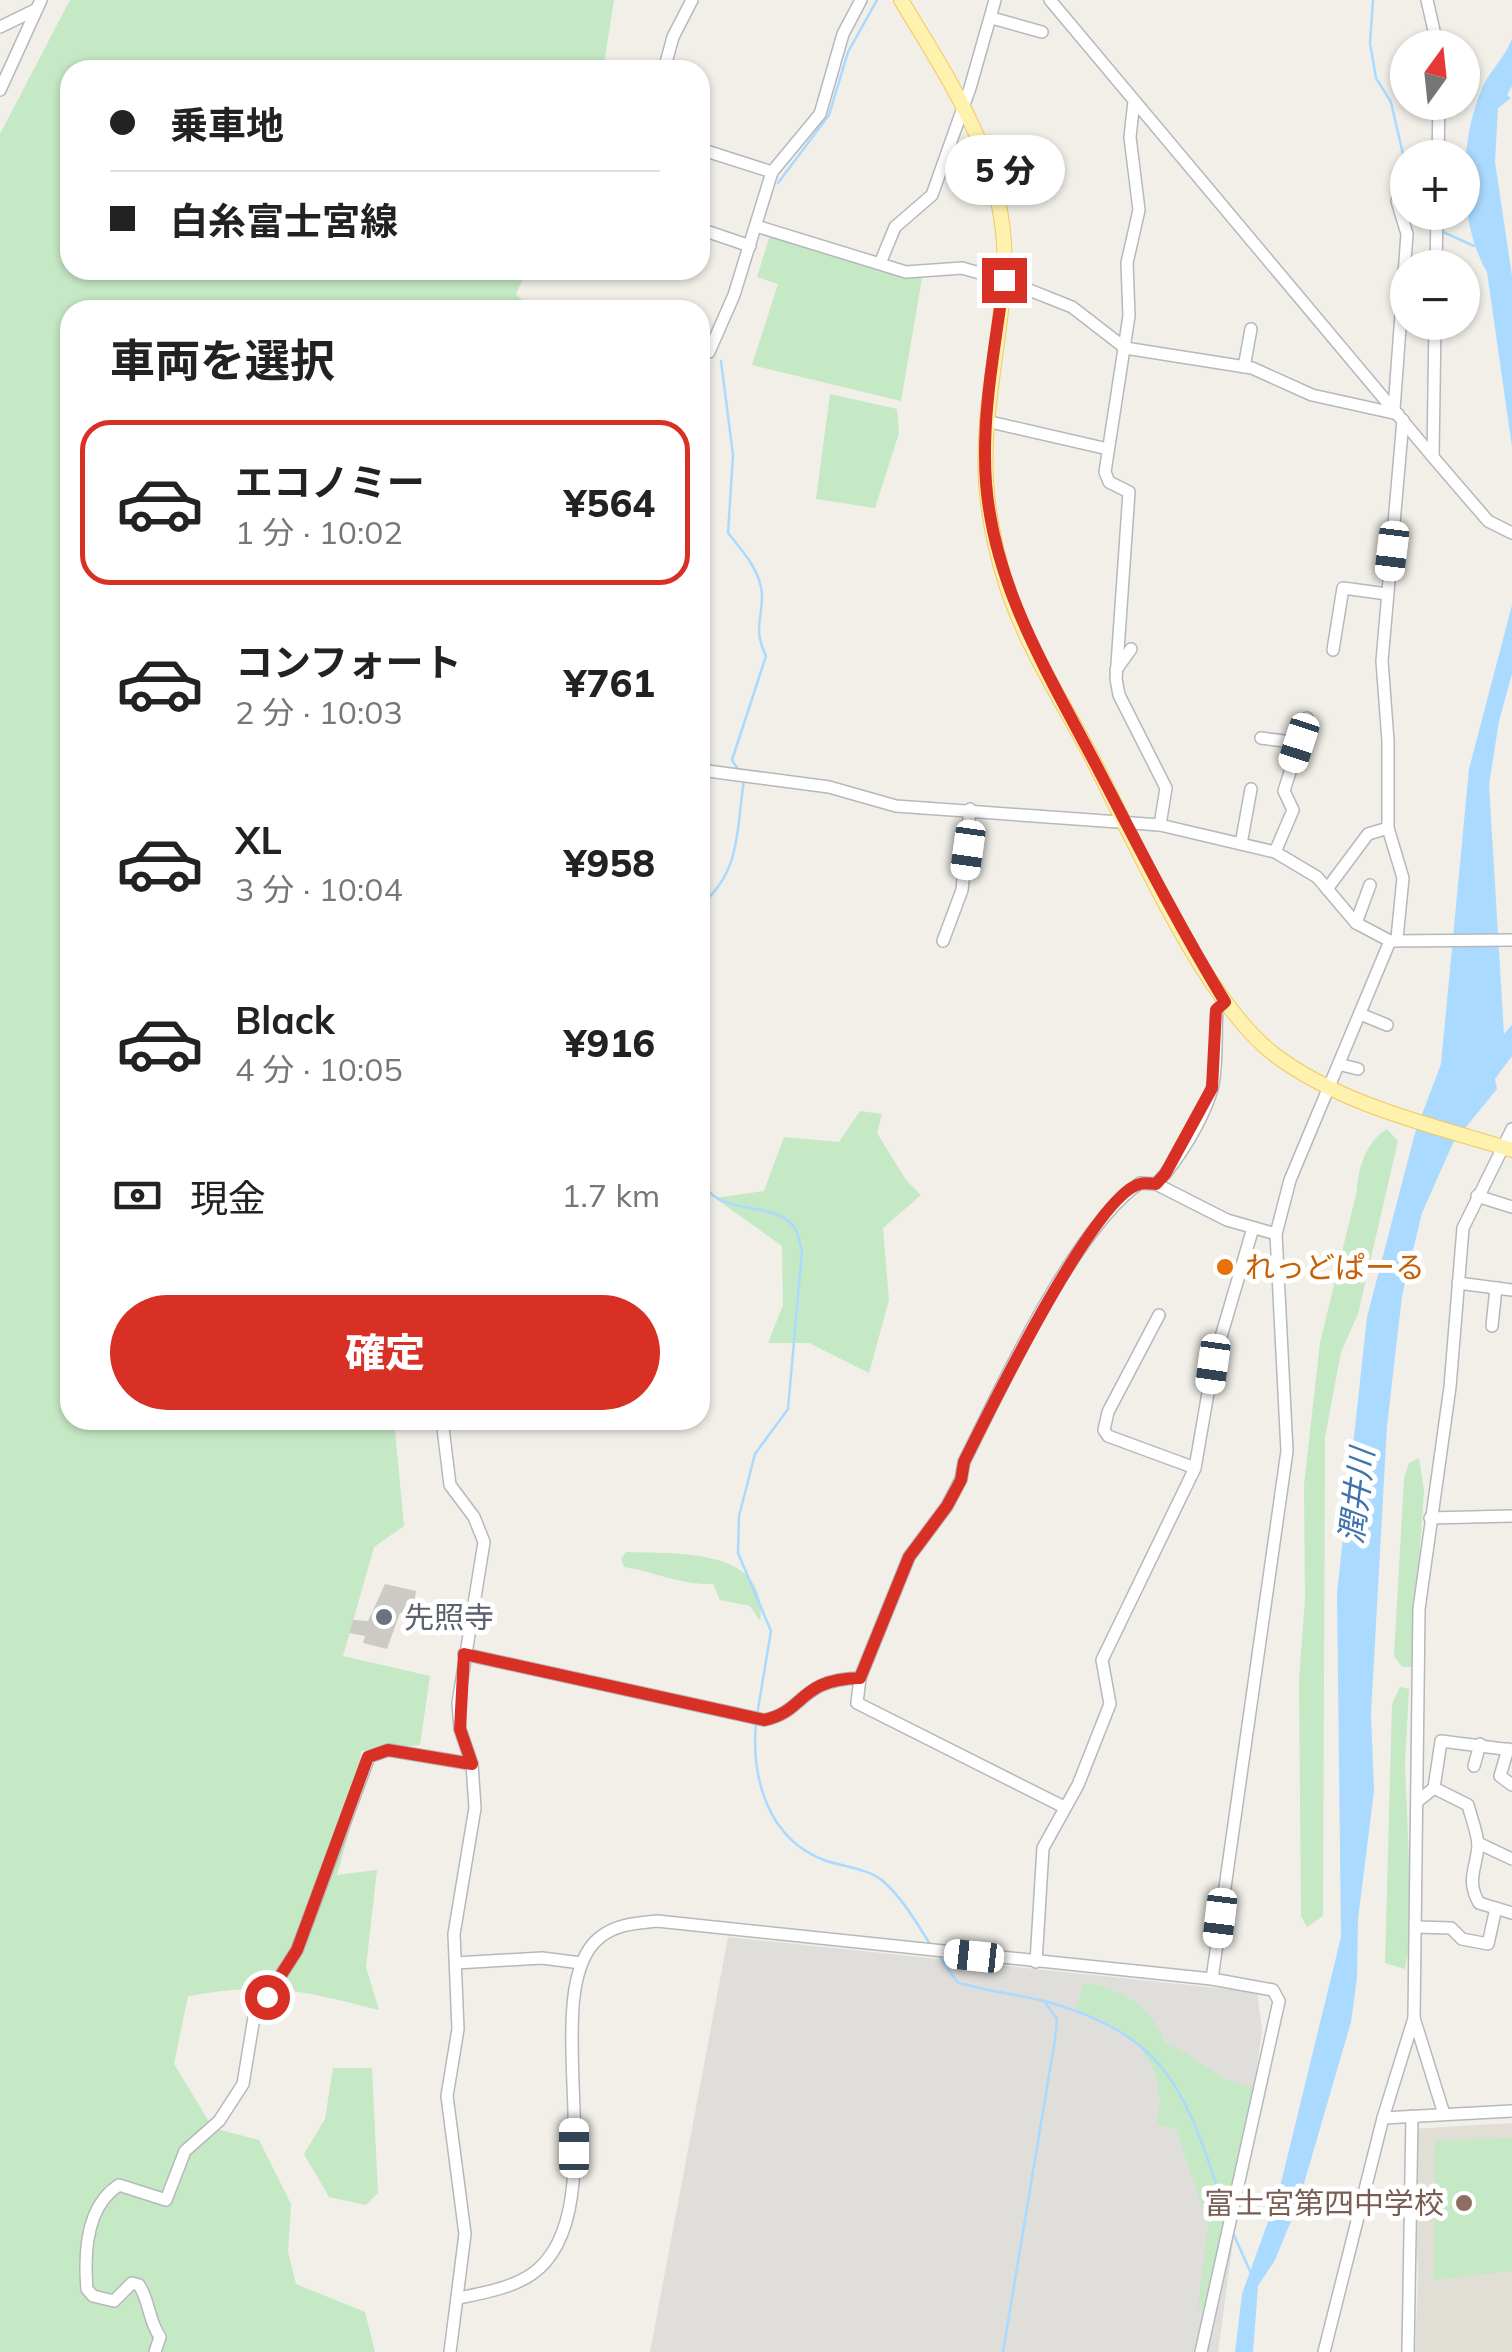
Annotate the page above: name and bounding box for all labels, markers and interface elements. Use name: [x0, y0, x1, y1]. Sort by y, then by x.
north arrow: [1390, 30, 1480, 120]
map controls: [1390, 30, 1480, 340]
text: 乗車地: [170, 101, 284, 149]
callout: 5 分: [944, 135, 1064, 205]
button: +: [1390, 140, 1480, 230]
text: 5 分: [975, 150, 1035, 190]
text: 白糸富士宮線: [170, 197, 398, 245]
button: −: [1390, 250, 1480, 340]
route end: [982, 258, 1027, 303]
text: 車両を選択: [110, 332, 335, 388]
icon: car: [115, 458, 205, 548]
text: エコノミー: [235, 458, 425, 506]
text: ¥564: [564, 479, 655, 527]
text: 1 分 · 10:02: [235, 512, 403, 552]
car: [1373, 519, 1411, 583]
icon: car: [115, 638, 205, 728]
text: コンフォート: [235, 638, 462, 686]
text: ¥761: [564, 659, 655, 707]
text: 2 分 · 10:03: [235, 692, 403, 732]
car: [1275, 710, 1323, 776]
text: XL: [235, 816, 282, 864]
icon: car: [115, 818, 205, 908]
car: [949, 818, 987, 882]
text: ¥958: [564, 839, 655, 887]
text: 3 分 · 10:04: [235, 869, 403, 909]
text: Black: [235, 996, 335, 1044]
icon: car: [115, 998, 205, 1088]
text: ¥916: [564, 1019, 655, 1067]
text: 4 分 · 10:05: [235, 1049, 403, 1089]
icon: cash: [110, 1168, 165, 1223]
text: 現金: [190, 1174, 266, 1222]
text: 1.7 km: [561, 1175, 660, 1215]
place label: れっどぱーる: [1245, 1248, 1425, 1286]
marker: れっどぱーる: [1214, 1256, 1236, 1278]
button: 確定: [110, 1295, 660, 1410]
car: [1194, 1332, 1232, 1396]
water label: 潤井川: [1330, 1443, 1382, 1546]
place label: 先照寺: [404, 1598, 494, 1636]
marker: 先照寺: [373, 1606, 395, 1628]
car: [1201, 1886, 1239, 1950]
car: [943, 1938, 1005, 1974]
route start: [245, 1975, 290, 2020]
car: [559, 2118, 589, 2178]
place label: 富士宮第四中学校: [1204, 2184, 1444, 2222]
marker: 富士宮第四中学校: [1453, 2192, 1475, 2214]

